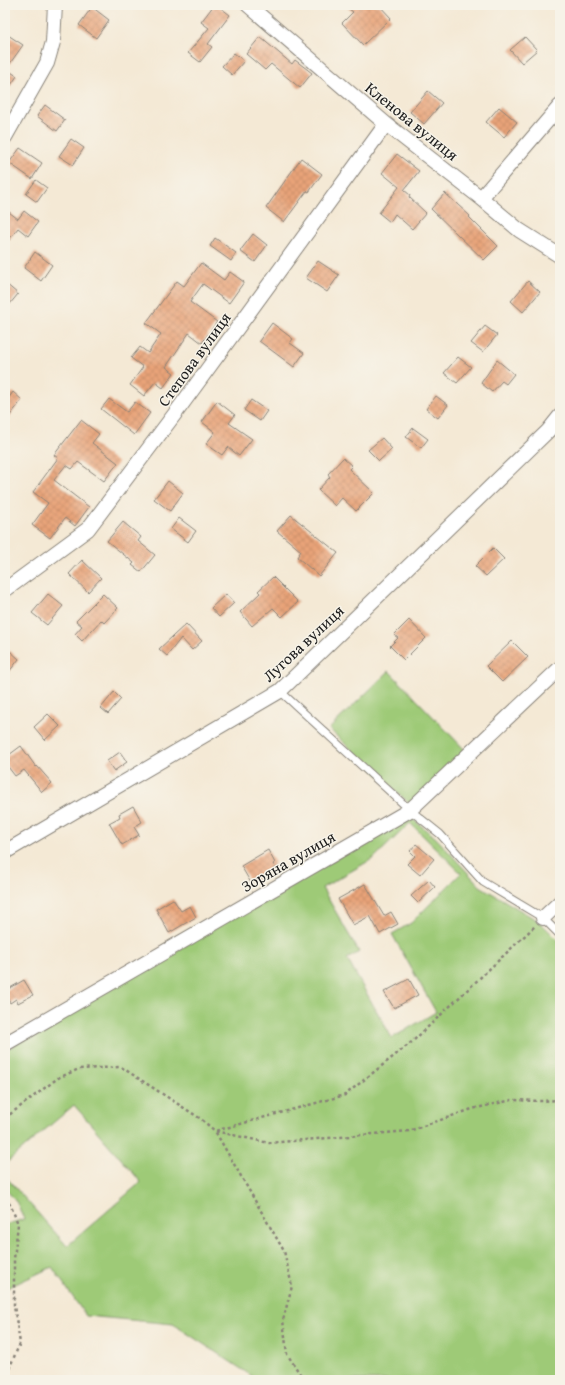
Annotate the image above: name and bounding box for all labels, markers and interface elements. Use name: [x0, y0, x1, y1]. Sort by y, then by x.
street label: Кленова вулиця: [360, 76, 464, 166]
street label: Степова вулиця: [152, 307, 236, 411]
street label: Лугова вулиця: [257, 599, 349, 687]
street label: Зоряна вулиця: [236, 824, 340, 898]

